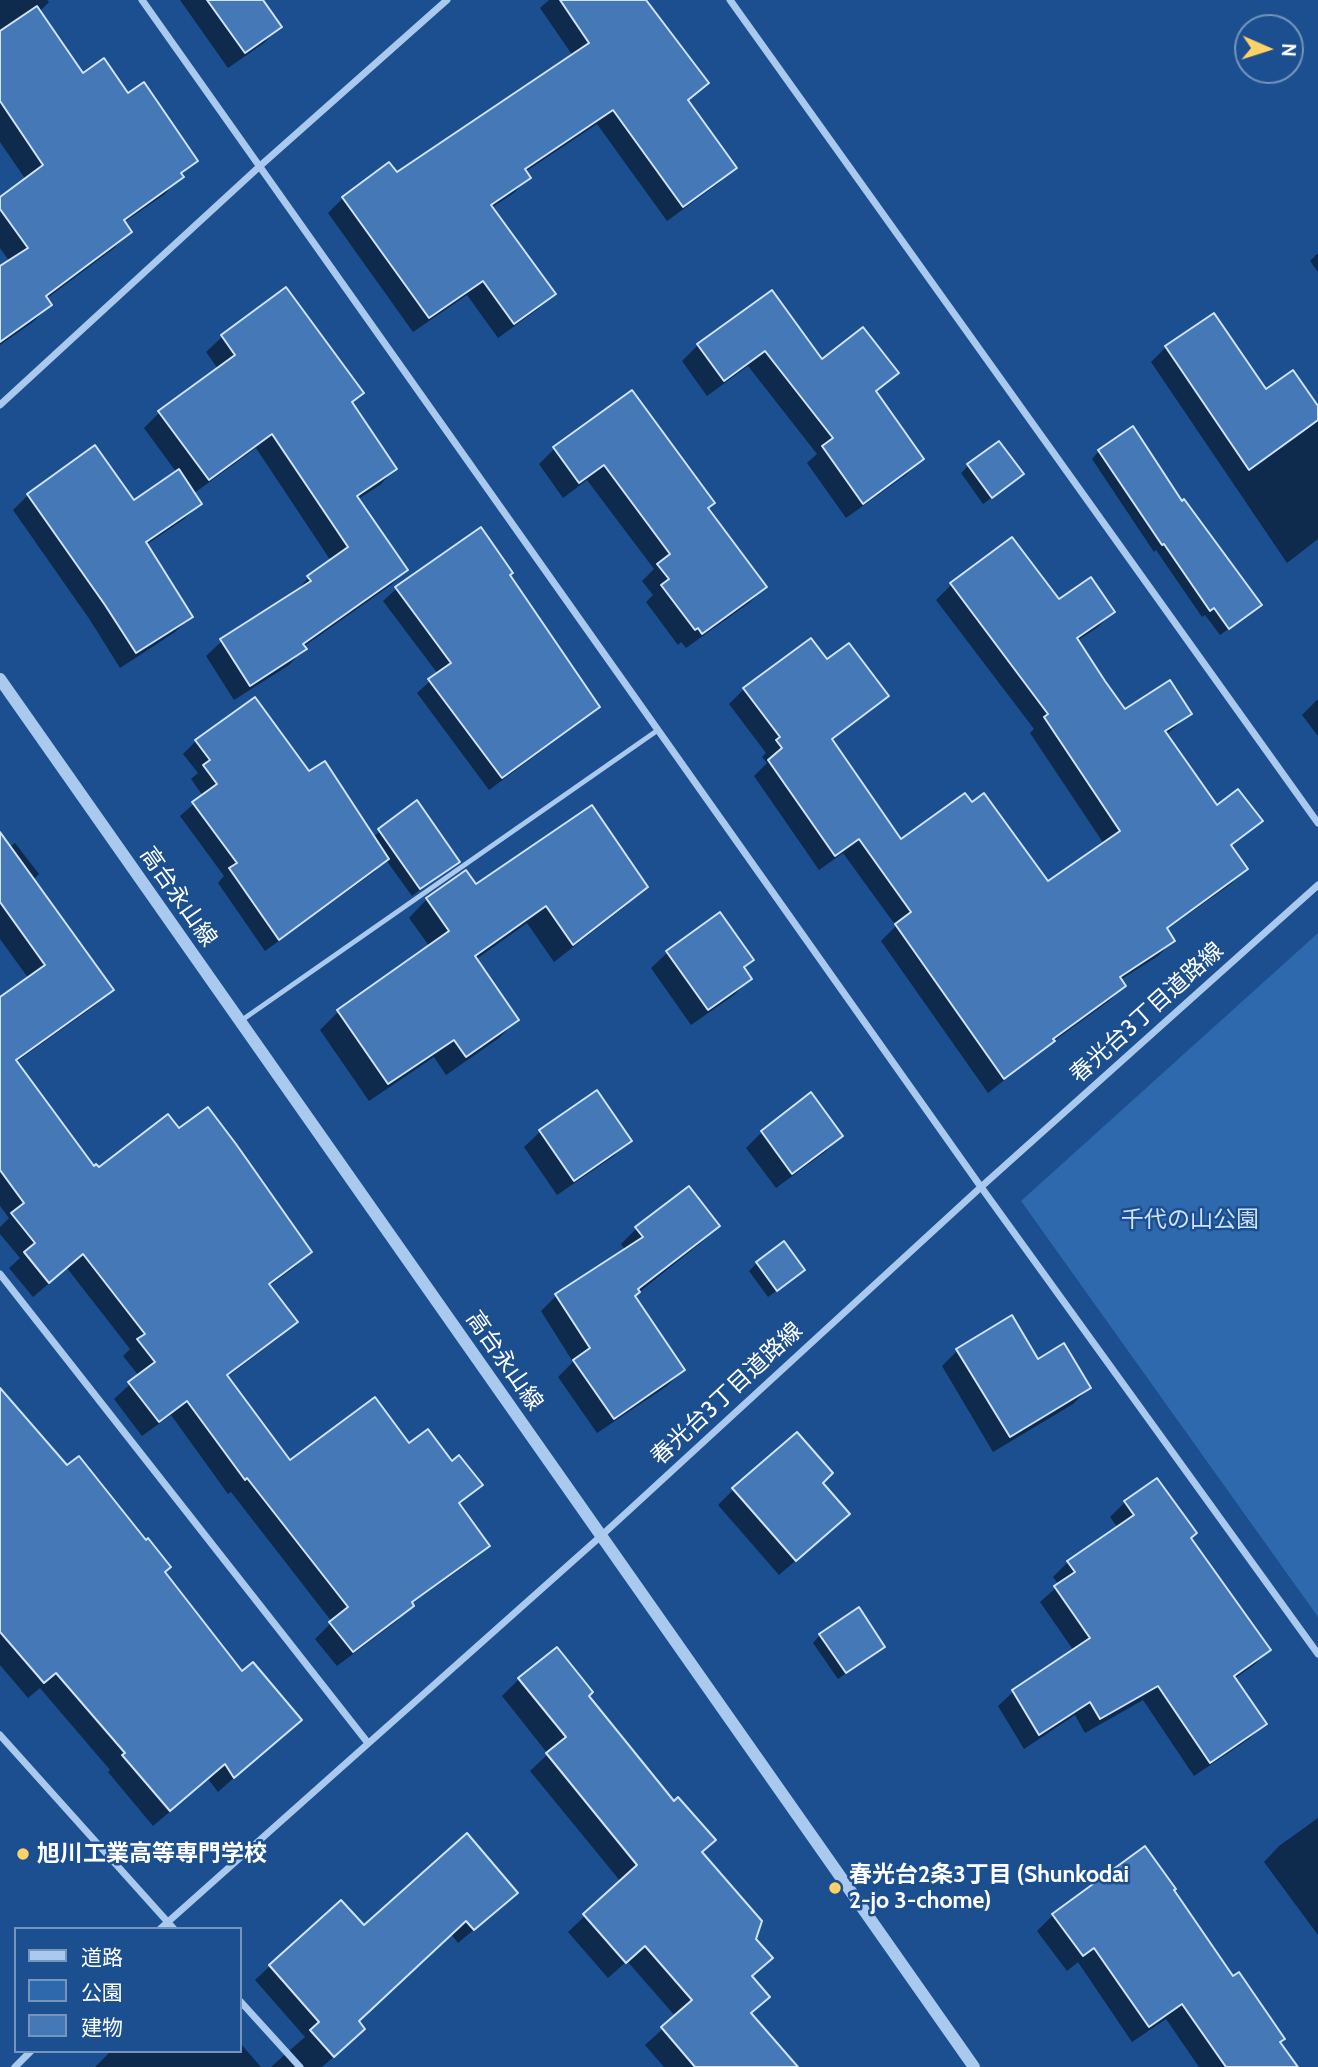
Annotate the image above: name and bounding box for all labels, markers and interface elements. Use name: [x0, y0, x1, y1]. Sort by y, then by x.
north arrow: [1234, 14, 1304, 84]
text: N: [1277, 43, 1300, 57]
street label: 高台永山線: [134, 842, 222, 952]
street label: 春光台3丁目道路線: [1065, 937, 1229, 1089]
park label: 千代の山公園: [1121, 1206, 1259, 1234]
street label: 高台永山線: [460, 1306, 548, 1416]
street label: 春光台3丁目道路線: [646, 1317, 808, 1471]
place label: 旭川工業高等専門学校: [37, 1840, 267, 1868]
marker: 旭川工業高等専門学校: [15, 1846, 31, 1862]
place label: 春光台2条3丁目 (Shunkodai 2-jo 3-chome): [849, 1861, 1129, 1915]
marker: 春光台2条3丁目 (Shunkodai 2-jo 3-chome): [827, 1880, 843, 1896]
legend: [14, 1927, 242, 2053]
text: 道路: [81, 1945, 123, 1970]
text: 公園: [81, 1980, 123, 2005]
text: 建物: [81, 2015, 123, 2040]

